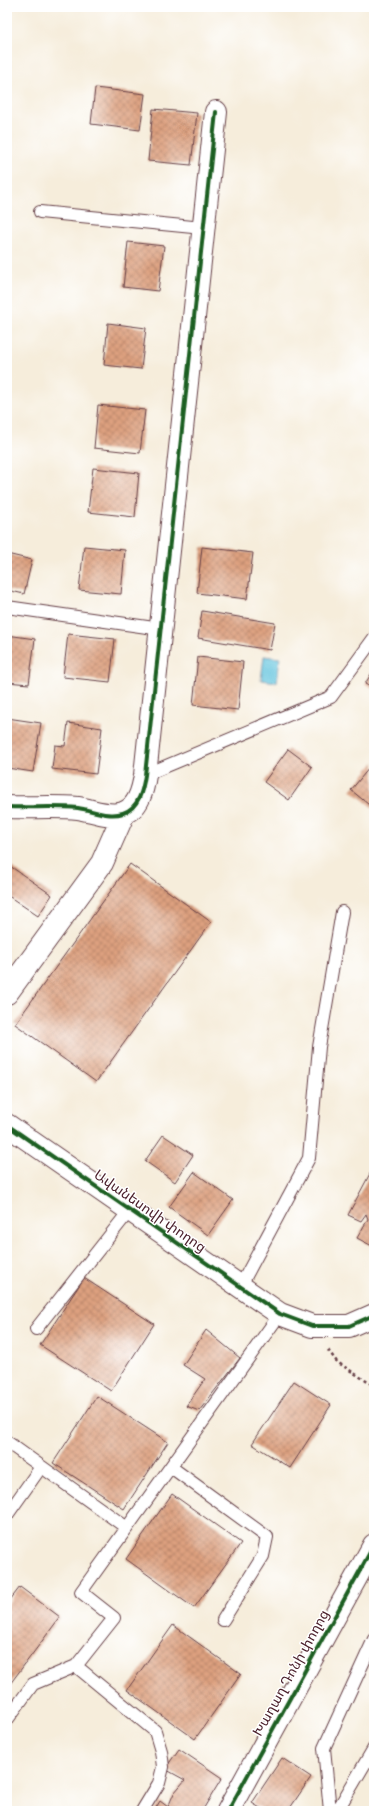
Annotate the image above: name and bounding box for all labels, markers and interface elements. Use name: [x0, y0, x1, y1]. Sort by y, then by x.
street label: Ավանեսովի փողոց: [91, 1166, 209, 1256]
street label: Խաղաղ Դոնի փողոց: [249, 1607, 333, 1739]

